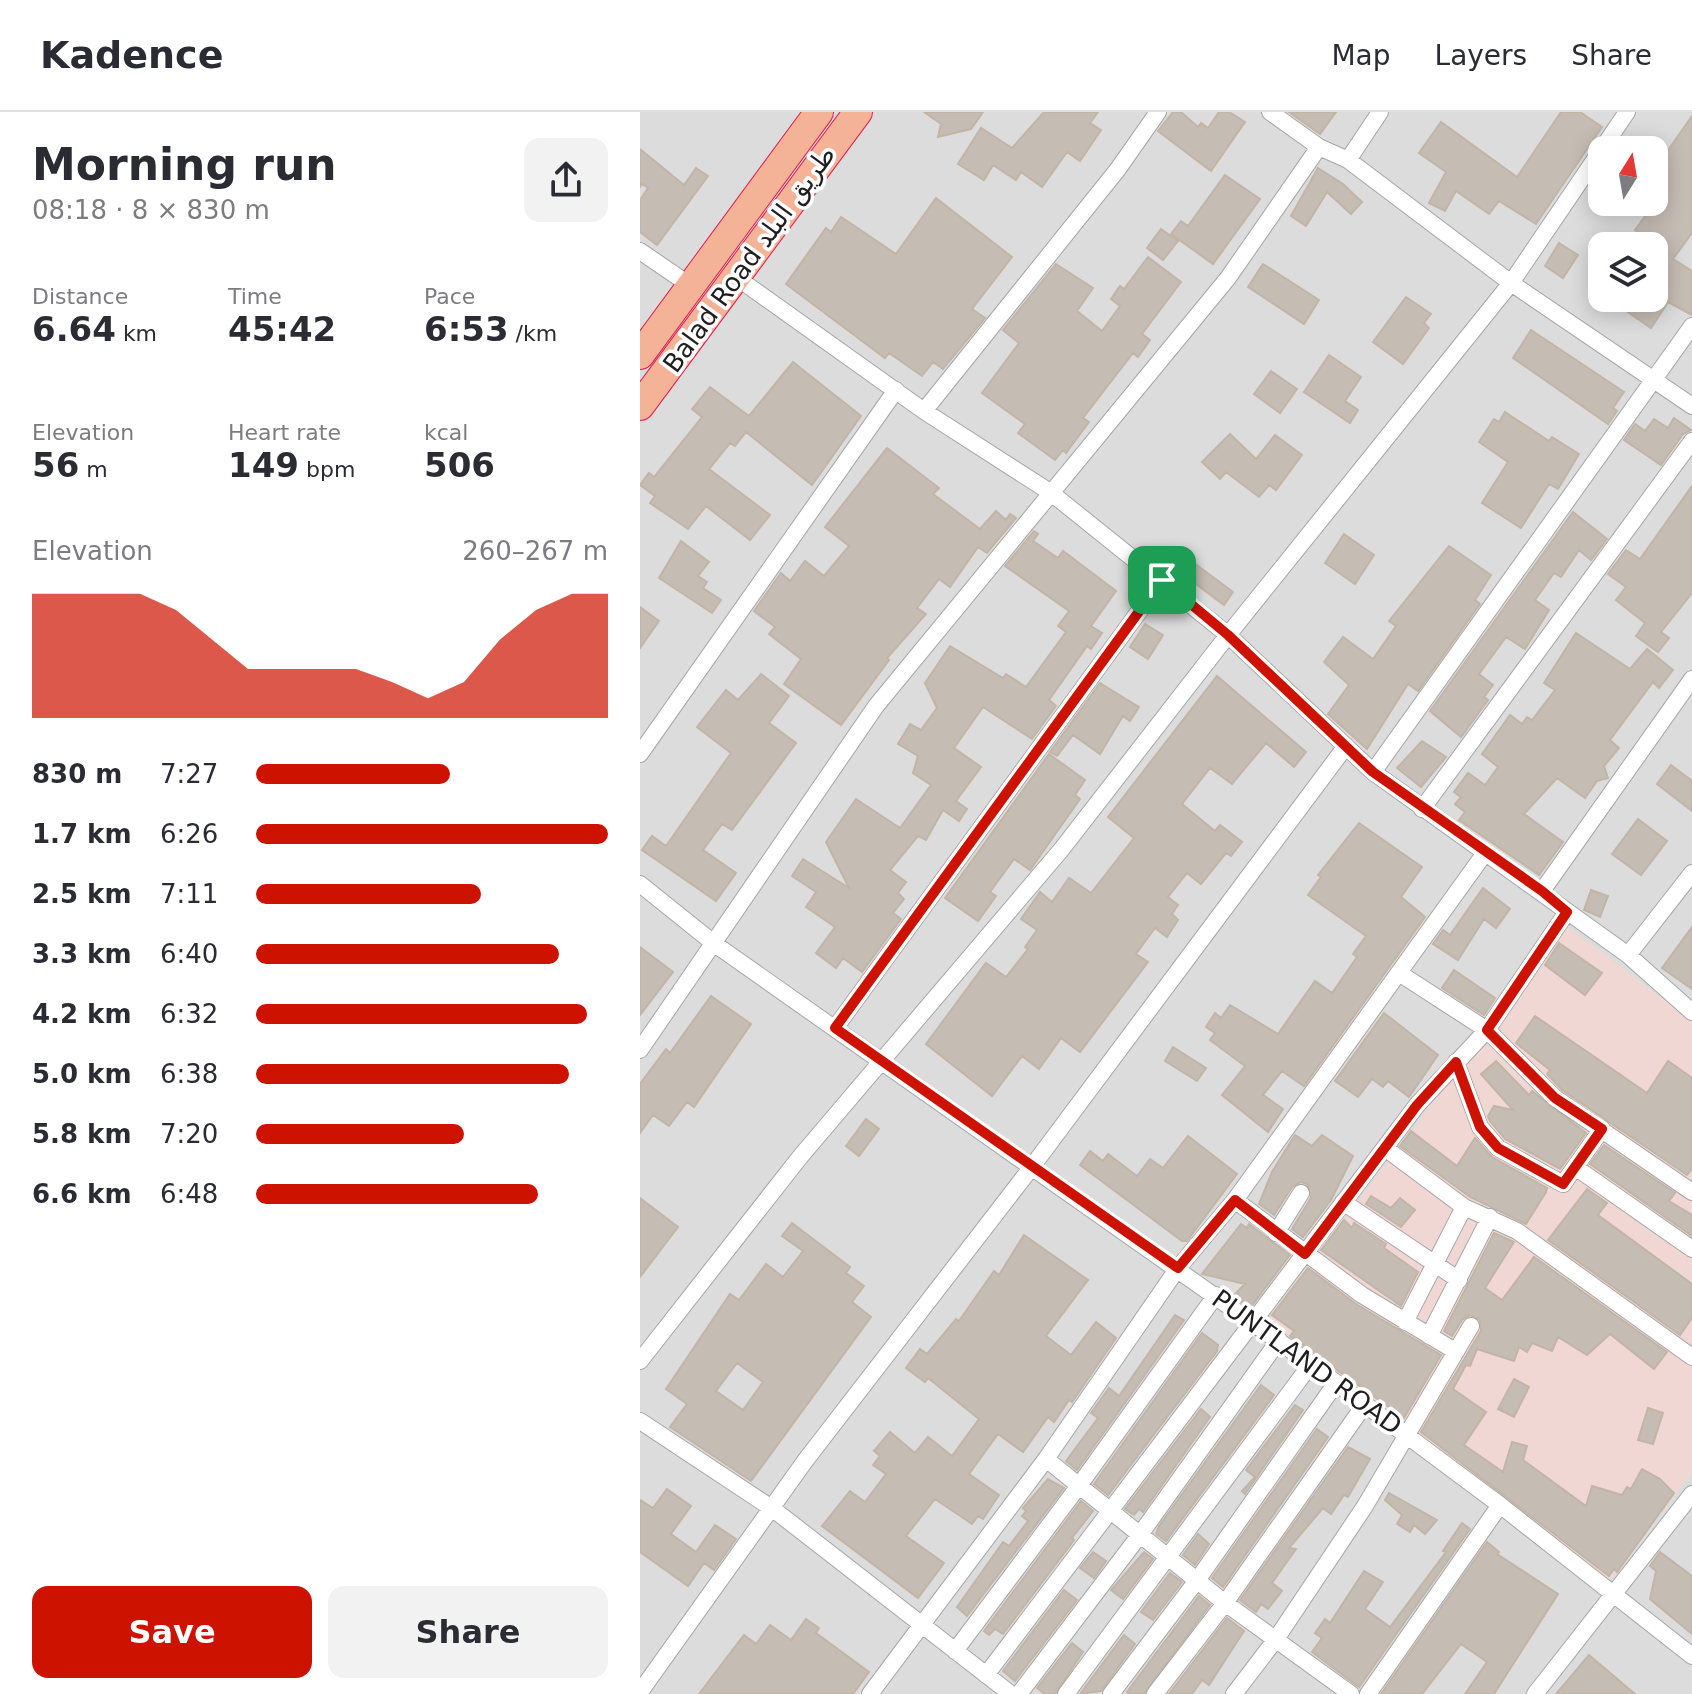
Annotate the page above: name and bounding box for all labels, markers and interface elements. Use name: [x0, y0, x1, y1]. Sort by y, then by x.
text: Kadence: [40, 33, 223, 77]
text: Map: [1331, 39, 1391, 72]
text: Layers: [1435, 39, 1527, 72]
text: Share: [1571, 39, 1652, 72]
north arrow: [1588, 136, 1668, 216]
map controls: [1588, 136, 1668, 312]
button: share: [524, 138, 608, 222]
text: Morning run: [32, 139, 337, 190]
street label: Balad Road طريق البلد: [657, 140, 842, 379]
text: 08:18 · 8 × 830 m: [32, 195, 270, 225]
button: layers: [1588, 232, 1668, 312]
text: Distance: [32, 284, 128, 309]
text: Time: [228, 284, 282, 309]
text: Pace: [424, 284, 475, 309]
text: 6.64: [32, 309, 116, 349]
text: 45:42: [228, 309, 336, 349]
text: 6:53: [424, 309, 509, 349]
text: km: [116, 321, 157, 346]
text: /km: [509, 321, 557, 346]
text: Elevation: [32, 420, 134, 445]
text: Heart rate: [228, 420, 341, 445]
text: kcal: [424, 420, 468, 445]
text: 56: [32, 445, 79, 485]
text: 149: [228, 445, 299, 485]
text: 506: [424, 445, 495, 485]
text: m: [79, 457, 108, 482]
text: bpm: [299, 457, 355, 482]
text: Elevation: [32, 536, 153, 566]
text: 260–267 m: [462, 536, 608, 566]
pin: [1128, 546, 1196, 614]
icon: arrive: [1140, 558, 1184, 602]
text: 830 m: [32, 759, 122, 789]
text: 7:27: [160, 759, 218, 789]
text: 1.7 km: [32, 819, 132, 849]
text: 6:26: [160, 819, 218, 849]
text: 2.5 km: [32, 879, 132, 909]
text: 7:11: [160, 879, 218, 909]
text: 3.3 km: [32, 939, 132, 969]
text: 6:40: [160, 939, 218, 969]
text: 4.2 km: [32, 999, 132, 1029]
text: 6:32: [160, 999, 218, 1029]
text: 5.0 km: [32, 1059, 132, 1089]
text: 6:38: [160, 1059, 218, 1089]
text: 5.8 km: [32, 1119, 132, 1149]
text: 7:20: [160, 1119, 218, 1149]
text: 6.6 km: [32, 1179, 132, 1209]
text: 6:48: [160, 1179, 218, 1209]
street label: PUNTLAND ROAD: [1207, 1283, 1407, 1441]
button: Save: [32, 1586, 312, 1678]
button: Share: [328, 1586, 608, 1678]

